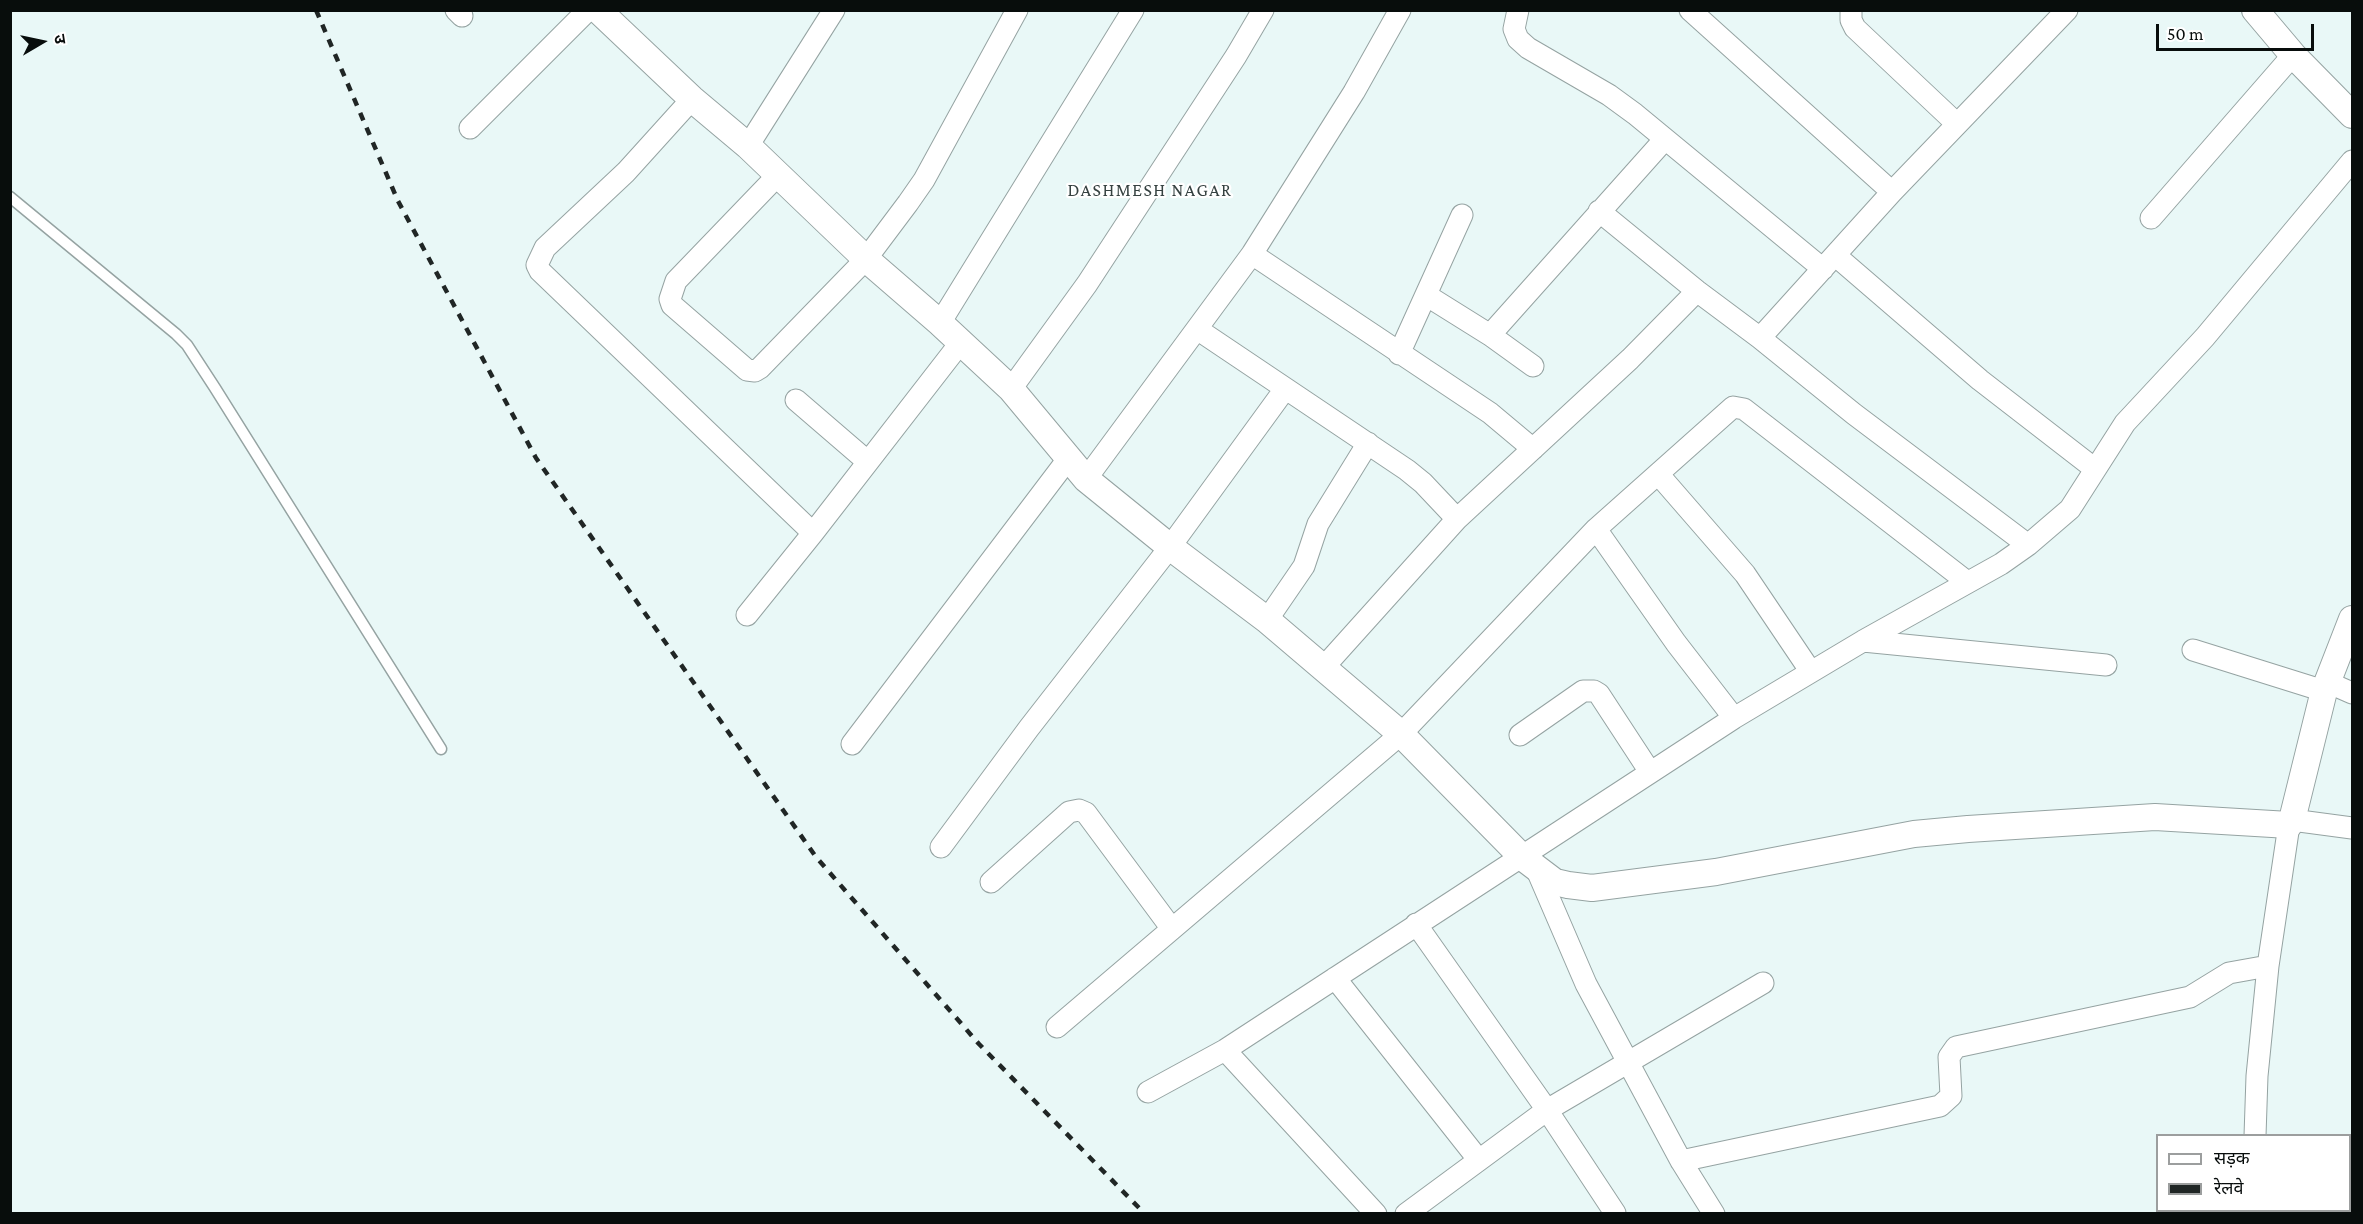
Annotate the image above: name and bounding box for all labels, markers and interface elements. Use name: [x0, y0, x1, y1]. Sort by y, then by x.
north arrow: [12, 12, 72, 72]
scale bar: [2159, 12, 2316, 50]
text: 50 m: [2167, 24, 2204, 44]
text: उ: [51, 33, 69, 45]
district label: DASHMESH NAGAR: [1067, 179, 1233, 201]
legend: [2156, 1134, 2351, 1212]
text: सड़क: [2214, 1148, 2250, 1168]
text: रेलवे: [2214, 1178, 2244, 1198]

